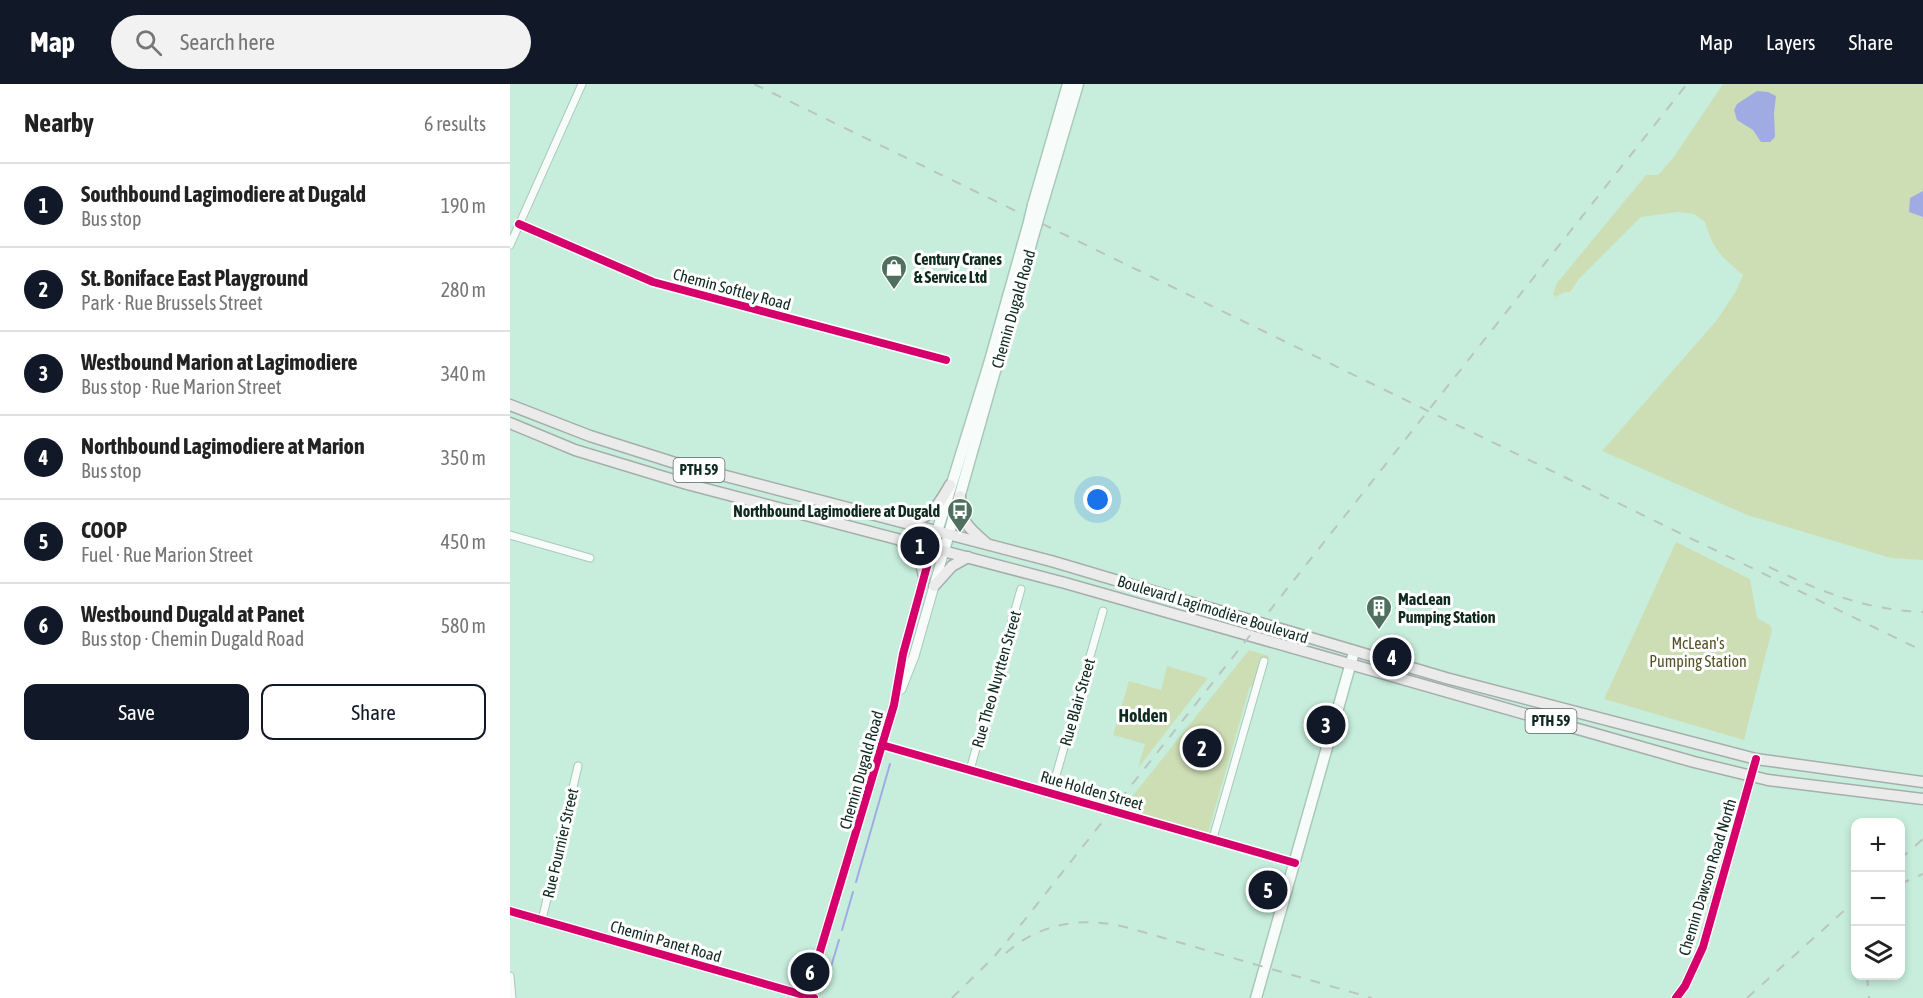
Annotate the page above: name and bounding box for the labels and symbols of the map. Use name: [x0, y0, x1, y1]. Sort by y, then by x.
street label: Chemin Dugald Road: [987, 248, 1039, 371]
place label: Century Cranes & Service Ltd: [914, 250, 1002, 286]
shop icon: Century Cranes & Service Ltd: [879, 253, 909, 291]
street label: Chemin Softley Road: [671, 265, 793, 314]
road number: PTH 59: [674, 458, 724, 482]
your location: [1083, 485, 1112, 514]
bus stop icon: Northbound Lagimodiere at Dugald: [945, 496, 975, 534]
place label: Northbound Lagimodiere at Dugald: [733, 502, 940, 520]
pin: 1: [900, 524, 940, 568]
street label: Boulevard Lagimodière Boulevard: [1115, 571, 1311, 648]
place label: MacLean Pumping Station: [1398, 590, 1496, 626]
building icon: MacLean Pumping Station: [1364, 593, 1394, 631]
street label: Rue Theo Nuytten Street: [968, 608, 1025, 750]
pin: 4: [1372, 634, 1412, 680]
park label: McLean's Pumping Station: [1649, 634, 1747, 671]
street label: Rue Blair Street: [1056, 656, 1098, 748]
pin: 3: [1306, 702, 1346, 748]
district label: Holden: [1119, 705, 1168, 726]
street label: Chemin Dugald Road: [835, 709, 887, 832]
road number: PTH 59: [1526, 709, 1576, 733]
pin: 2: [1182, 726, 1222, 770]
street label: Rue Holden Street: [1039, 767, 1146, 813]
street label: Rue Fournier Street: [539, 786, 581, 900]
street label: Chemin Dawson Road North: [1675, 796, 1739, 958]
pin: 5: [1248, 868, 1287, 912]
street label: Chemin Panet Road: [608, 917, 724, 965]
pin: 6: [790, 950, 830, 994]

